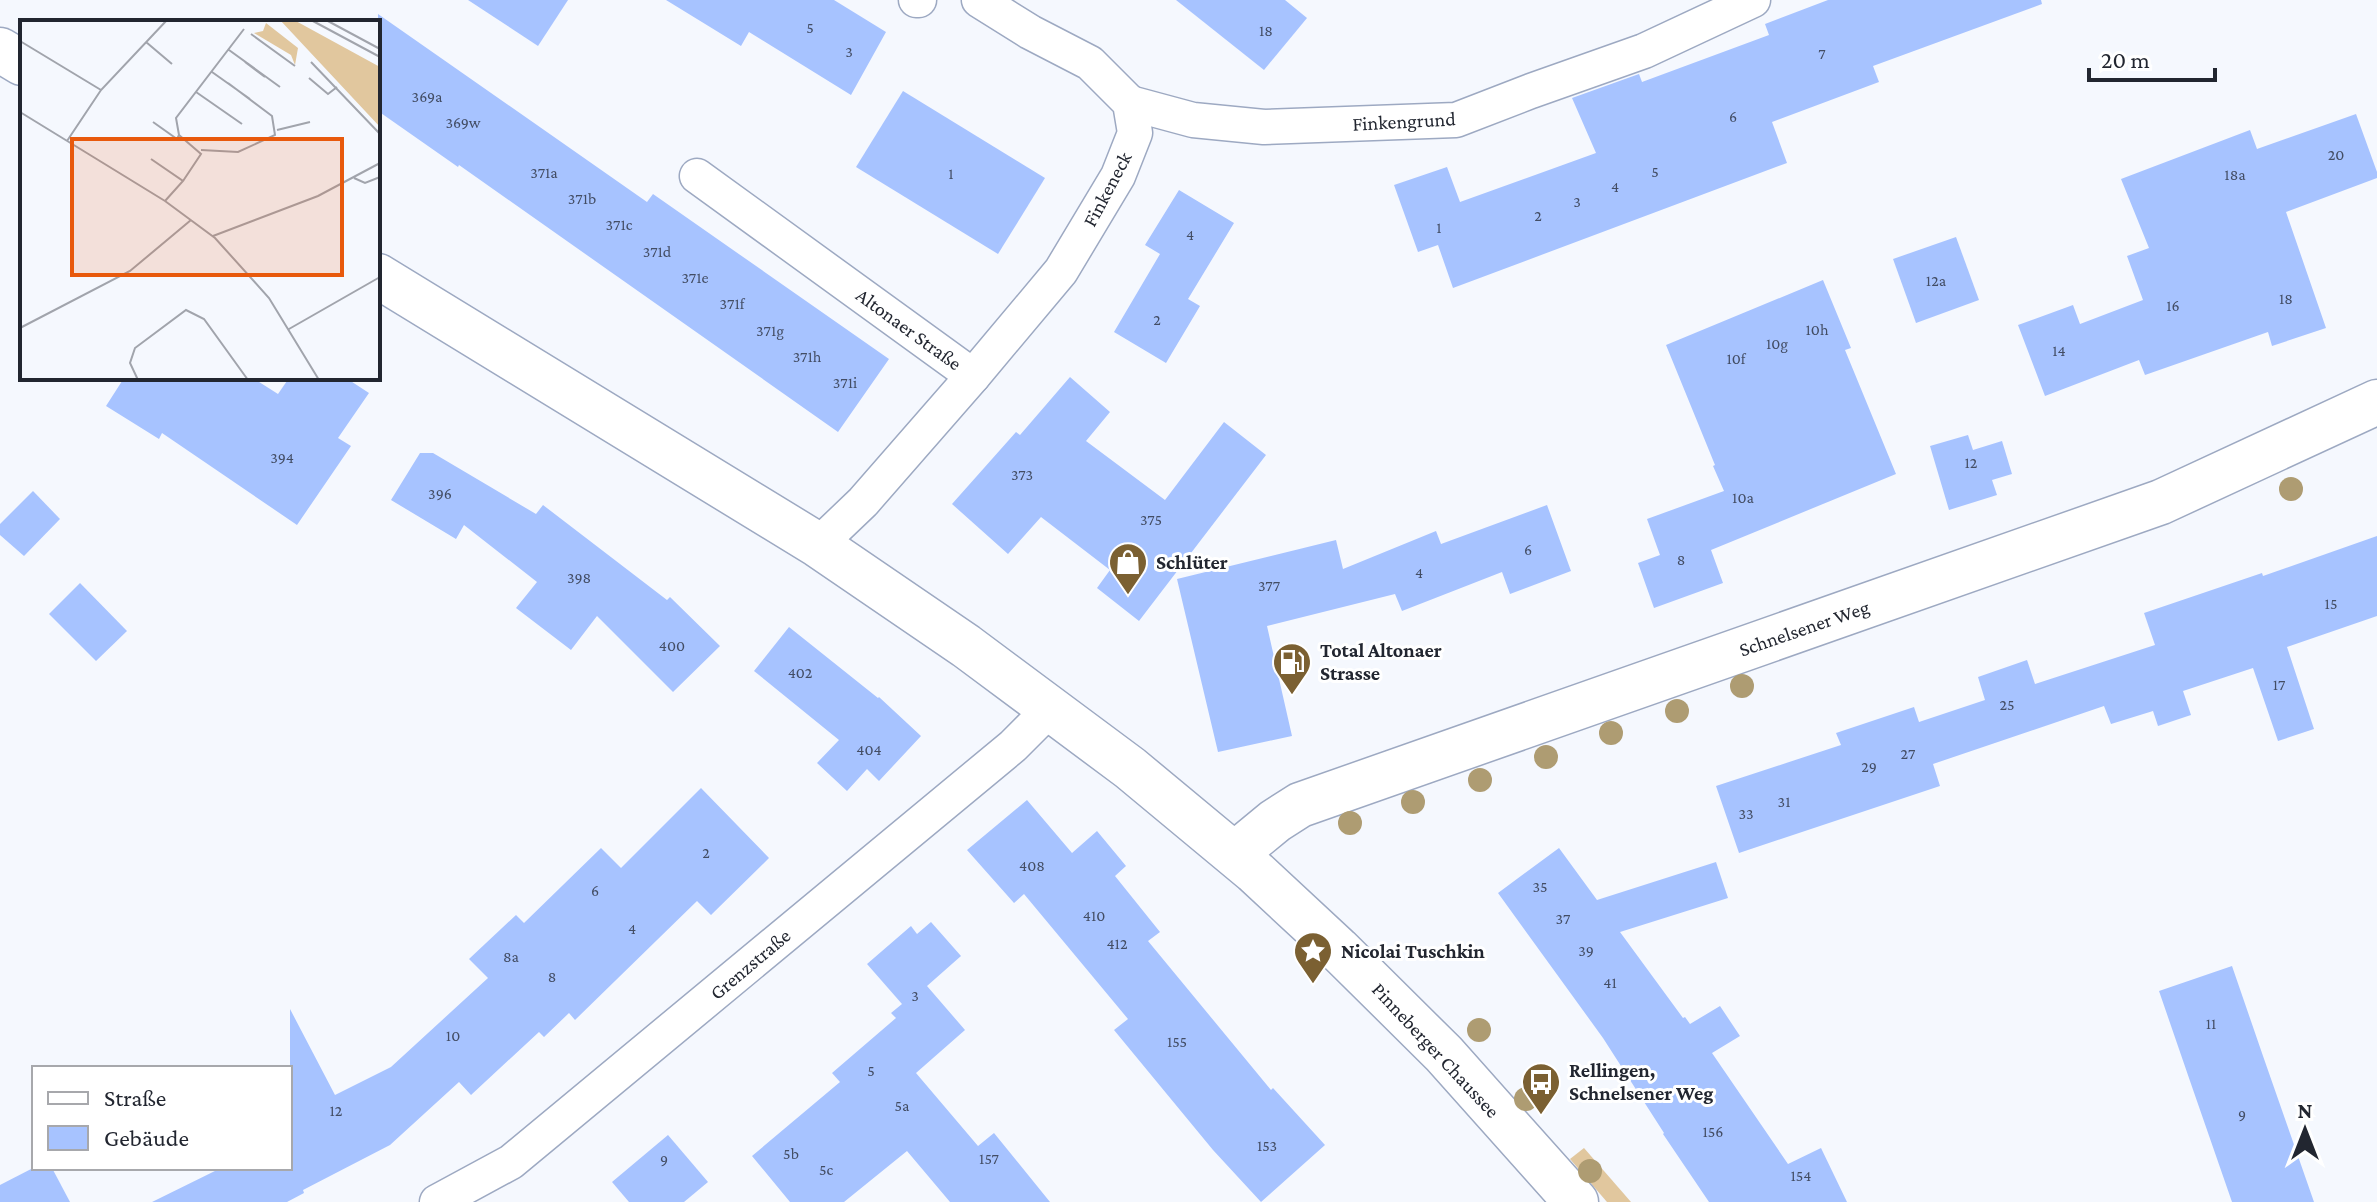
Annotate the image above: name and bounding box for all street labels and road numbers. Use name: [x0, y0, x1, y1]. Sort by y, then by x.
street label: Finkengrund: [1352, 107, 1457, 136]
street label: Finkeneck: [1078, 148, 1136, 230]
street label: Altonaer Straße: [852, 283, 966, 375]
street label: Schnelsener Weg: [1736, 595, 1873, 662]
street label: Grenzstraße: [706, 924, 795, 1004]
street label: Pinneberger Chaussee: [1367, 978, 1504, 1123]

